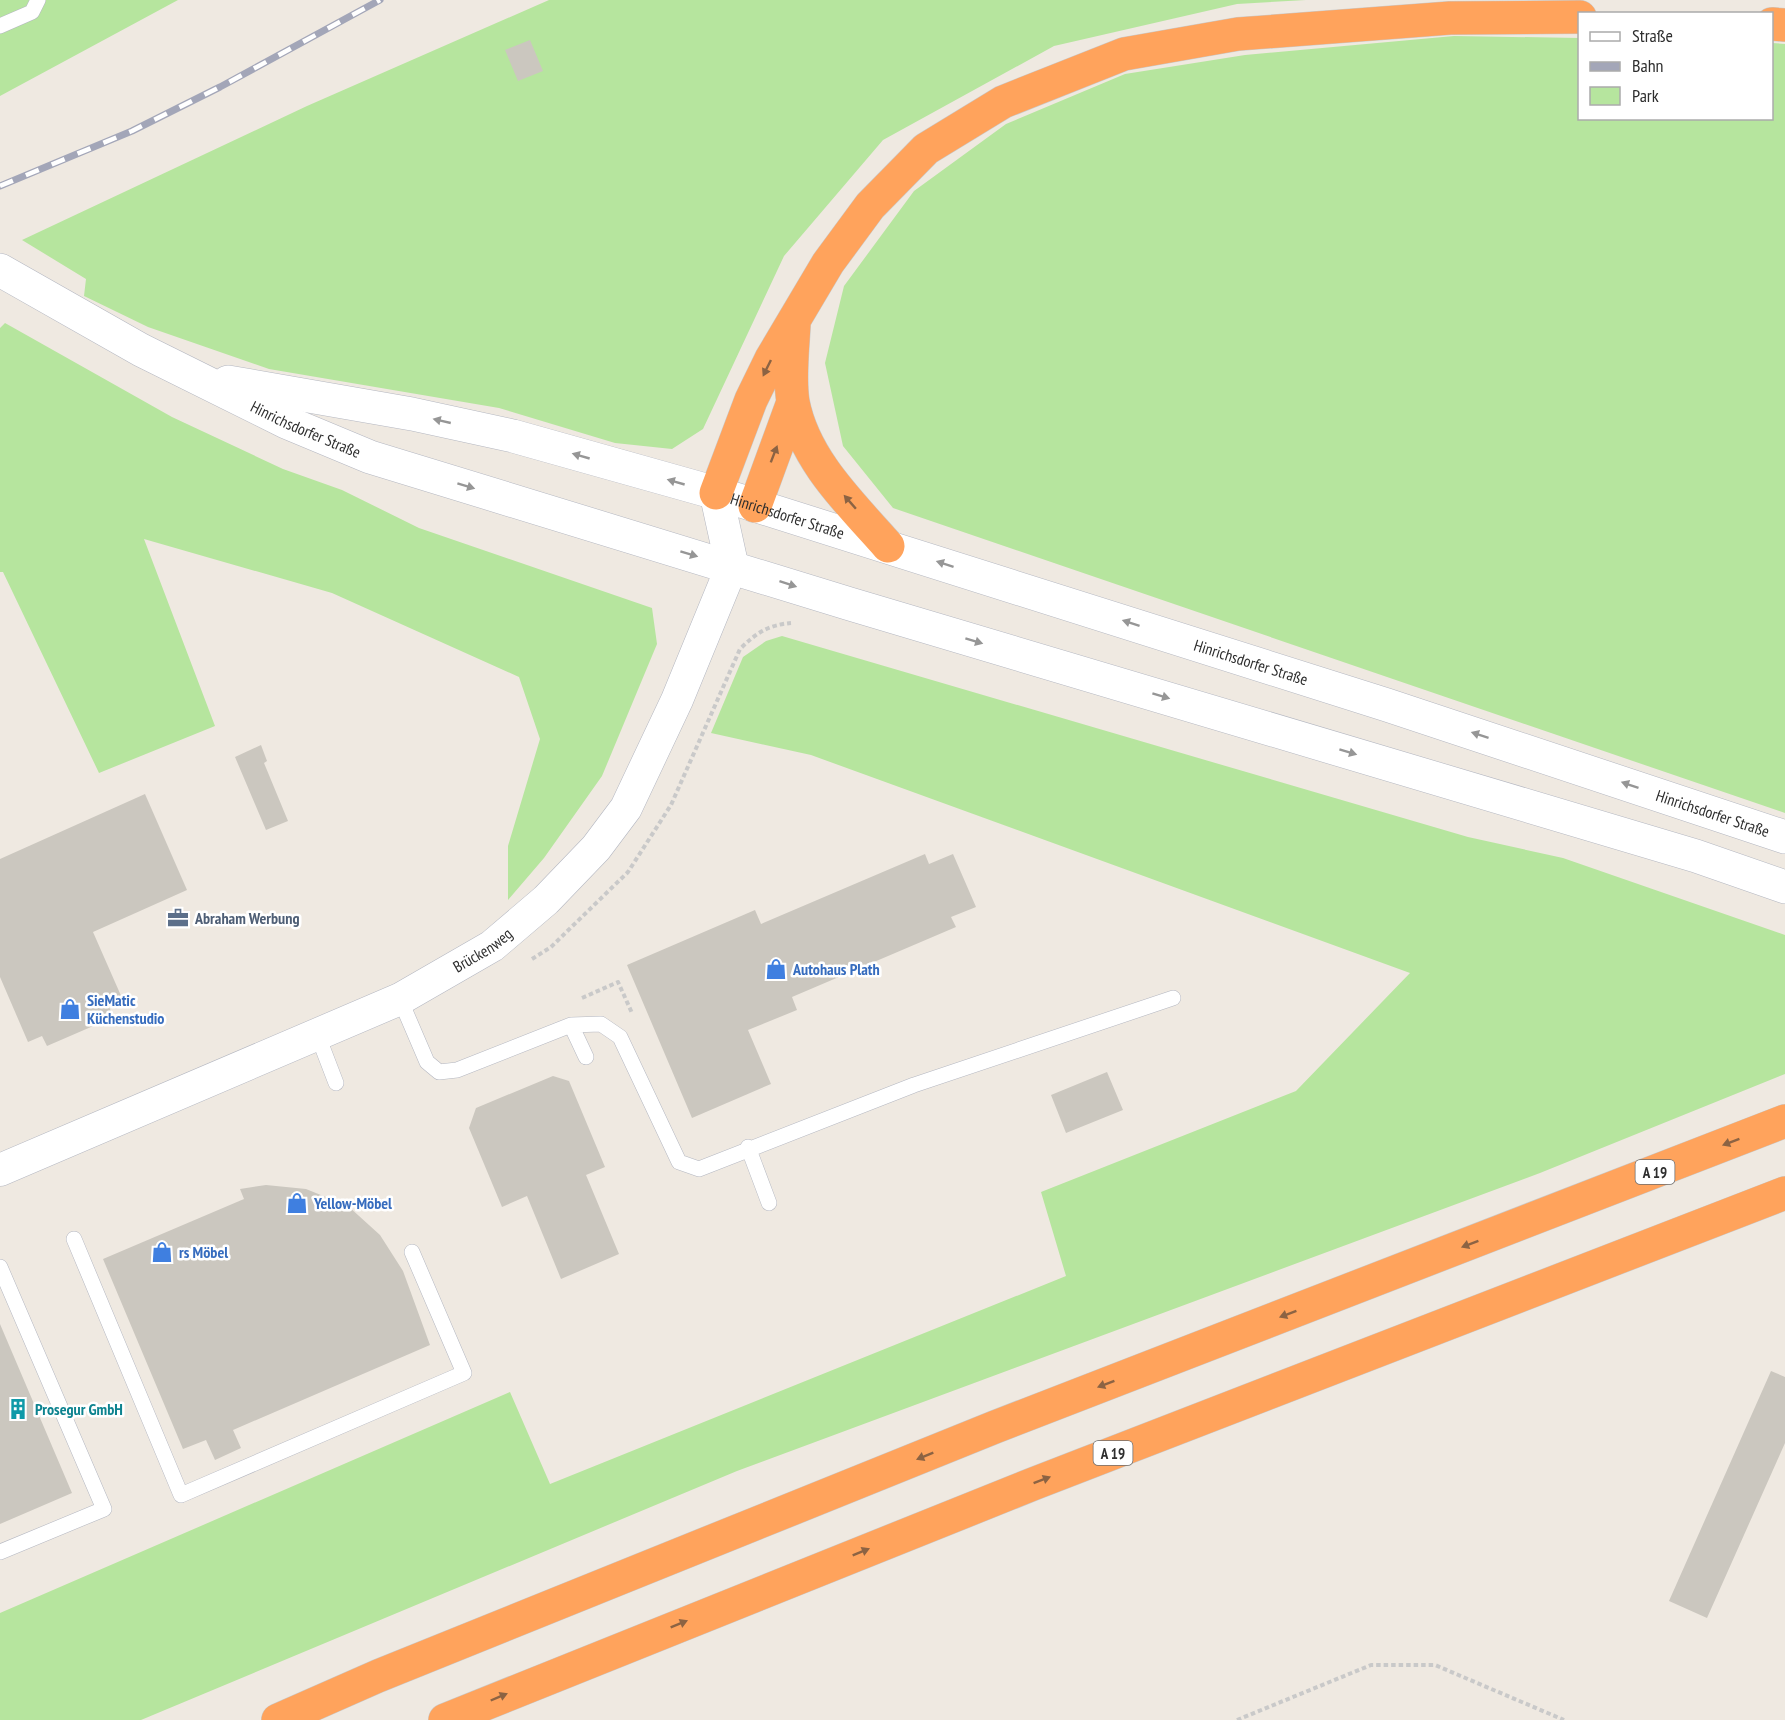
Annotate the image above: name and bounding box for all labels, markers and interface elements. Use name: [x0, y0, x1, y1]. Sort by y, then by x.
legend: [1578, 12, 1773, 120]
text: Straße: [1632, 24, 1673, 47]
text: Bahn: [1632, 54, 1664, 77]
text: Park: [1632, 84, 1659, 107]
one-way arrow: [762, 360, 771, 377]
street label: Hinrichsdorfer Straße: [247, 396, 364, 462]
one-way arrow: [433, 415, 452, 425]
one-way arrow: [770, 445, 779, 463]
one-way arrow: [572, 450, 590, 460]
one-way arrow: [667, 477, 686, 487]
one-way arrow: [457, 482, 475, 491]
street label: Hinrichsdorfer Straße: [728, 488, 847, 543]
one-way arrow: [844, 495, 857, 510]
one-way arrow: [680, 549, 698, 559]
one-way arrow: [936, 559, 954, 569]
one-way arrow: [779, 580, 797, 589]
one-way arrow: [1122, 618, 1140, 627]
street label: Hinrichsdorfer Straße: [1192, 635, 1310, 689]
one-way arrow: [965, 637, 983, 646]
one-way arrow: [1152, 692, 1170, 701]
one-way arrow: [1471, 729, 1489, 739]
one-way arrow: [1339, 748, 1357, 757]
one-way arrow: [1621, 779, 1639, 789]
street label: Hinrichsdorfer Straße: [1654, 785, 1772, 841]
office icon: Abraham Werbung: [166, 906, 190, 930]
place label: Abraham Werbung: [194, 908, 300, 928]
street label: Brückenweg: [449, 923, 516, 976]
shop icon: Autohaus Plath: [764, 957, 788, 981]
place label: Autohaus Plath: [792, 959, 880, 979]
place label: SieMatic Küchenstudio: [87, 990, 165, 1028]
shop icon: SieMatic Küchenstudio: [58, 997, 82, 1021]
one-way arrow: [1721, 1137, 1739, 1147]
road number: A 19: [1636, 1160, 1674, 1184]
shop icon: Yellow-Möbel: [285, 1191, 309, 1215]
place label: Yellow-Möbel: [313, 1193, 392, 1213]
one-way arrow: [1461, 1239, 1479, 1249]
shop icon: rs Möbel: [150, 1240, 174, 1264]
place label: rs Möbel: [179, 1242, 228, 1262]
one-way arrow: [1279, 1310, 1297, 1320]
one-way arrow: [1097, 1380, 1115, 1390]
building icon: Prosegur GmbH: [6, 1397, 30, 1421]
place label: Prosegur GmbH: [35, 1399, 123, 1419]
road number: A 19: [1094, 1441, 1132, 1465]
one-way arrow: [916, 1451, 934, 1461]
one-way arrow: [1033, 1475, 1051, 1485]
one-way arrow: [852, 1547, 870, 1557]
one-way arrow: [671, 1619, 689, 1629]
one-way arrow: [490, 1693, 507, 1702]

